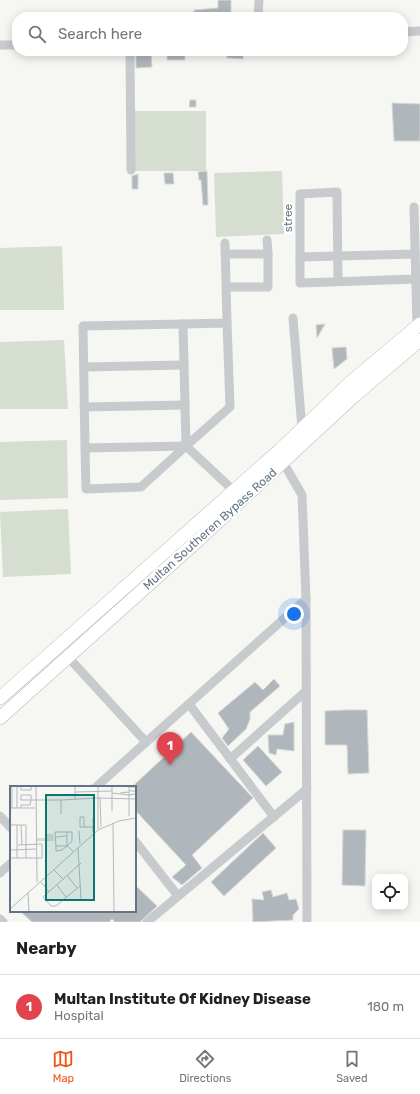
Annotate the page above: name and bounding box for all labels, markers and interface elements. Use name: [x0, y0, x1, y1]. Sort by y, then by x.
search box: [12, 12, 408, 56]
icon: search: [26, 23, 48, 45]
text: Search here: [58, 25, 142, 43]
street label: stree: [281, 203, 295, 232]
street label: Multan Southeren Bypass Road: [140, 465, 280, 593]
your location: [284, 604, 304, 624]
pin: 1: [157, 732, 183, 765]
inset map: [10, 786, 136, 912]
map controls: [372, 874, 408, 910]
button: locate: [372, 874, 408, 910]
text: Nearby: [16, 938, 77, 958]
text: Multan Institute Of Kidney Disease: [54, 990, 311, 1008]
text: 1: [26, 999, 32, 1014]
text: 180 m: [367, 999, 404, 1014]
text: Hospital: [54, 1008, 104, 1023]
tab: Map: [52, 1048, 74, 1085]
tab: Directions: [179, 1048, 231, 1085]
tab: Saved: [336, 1048, 368, 1085]

